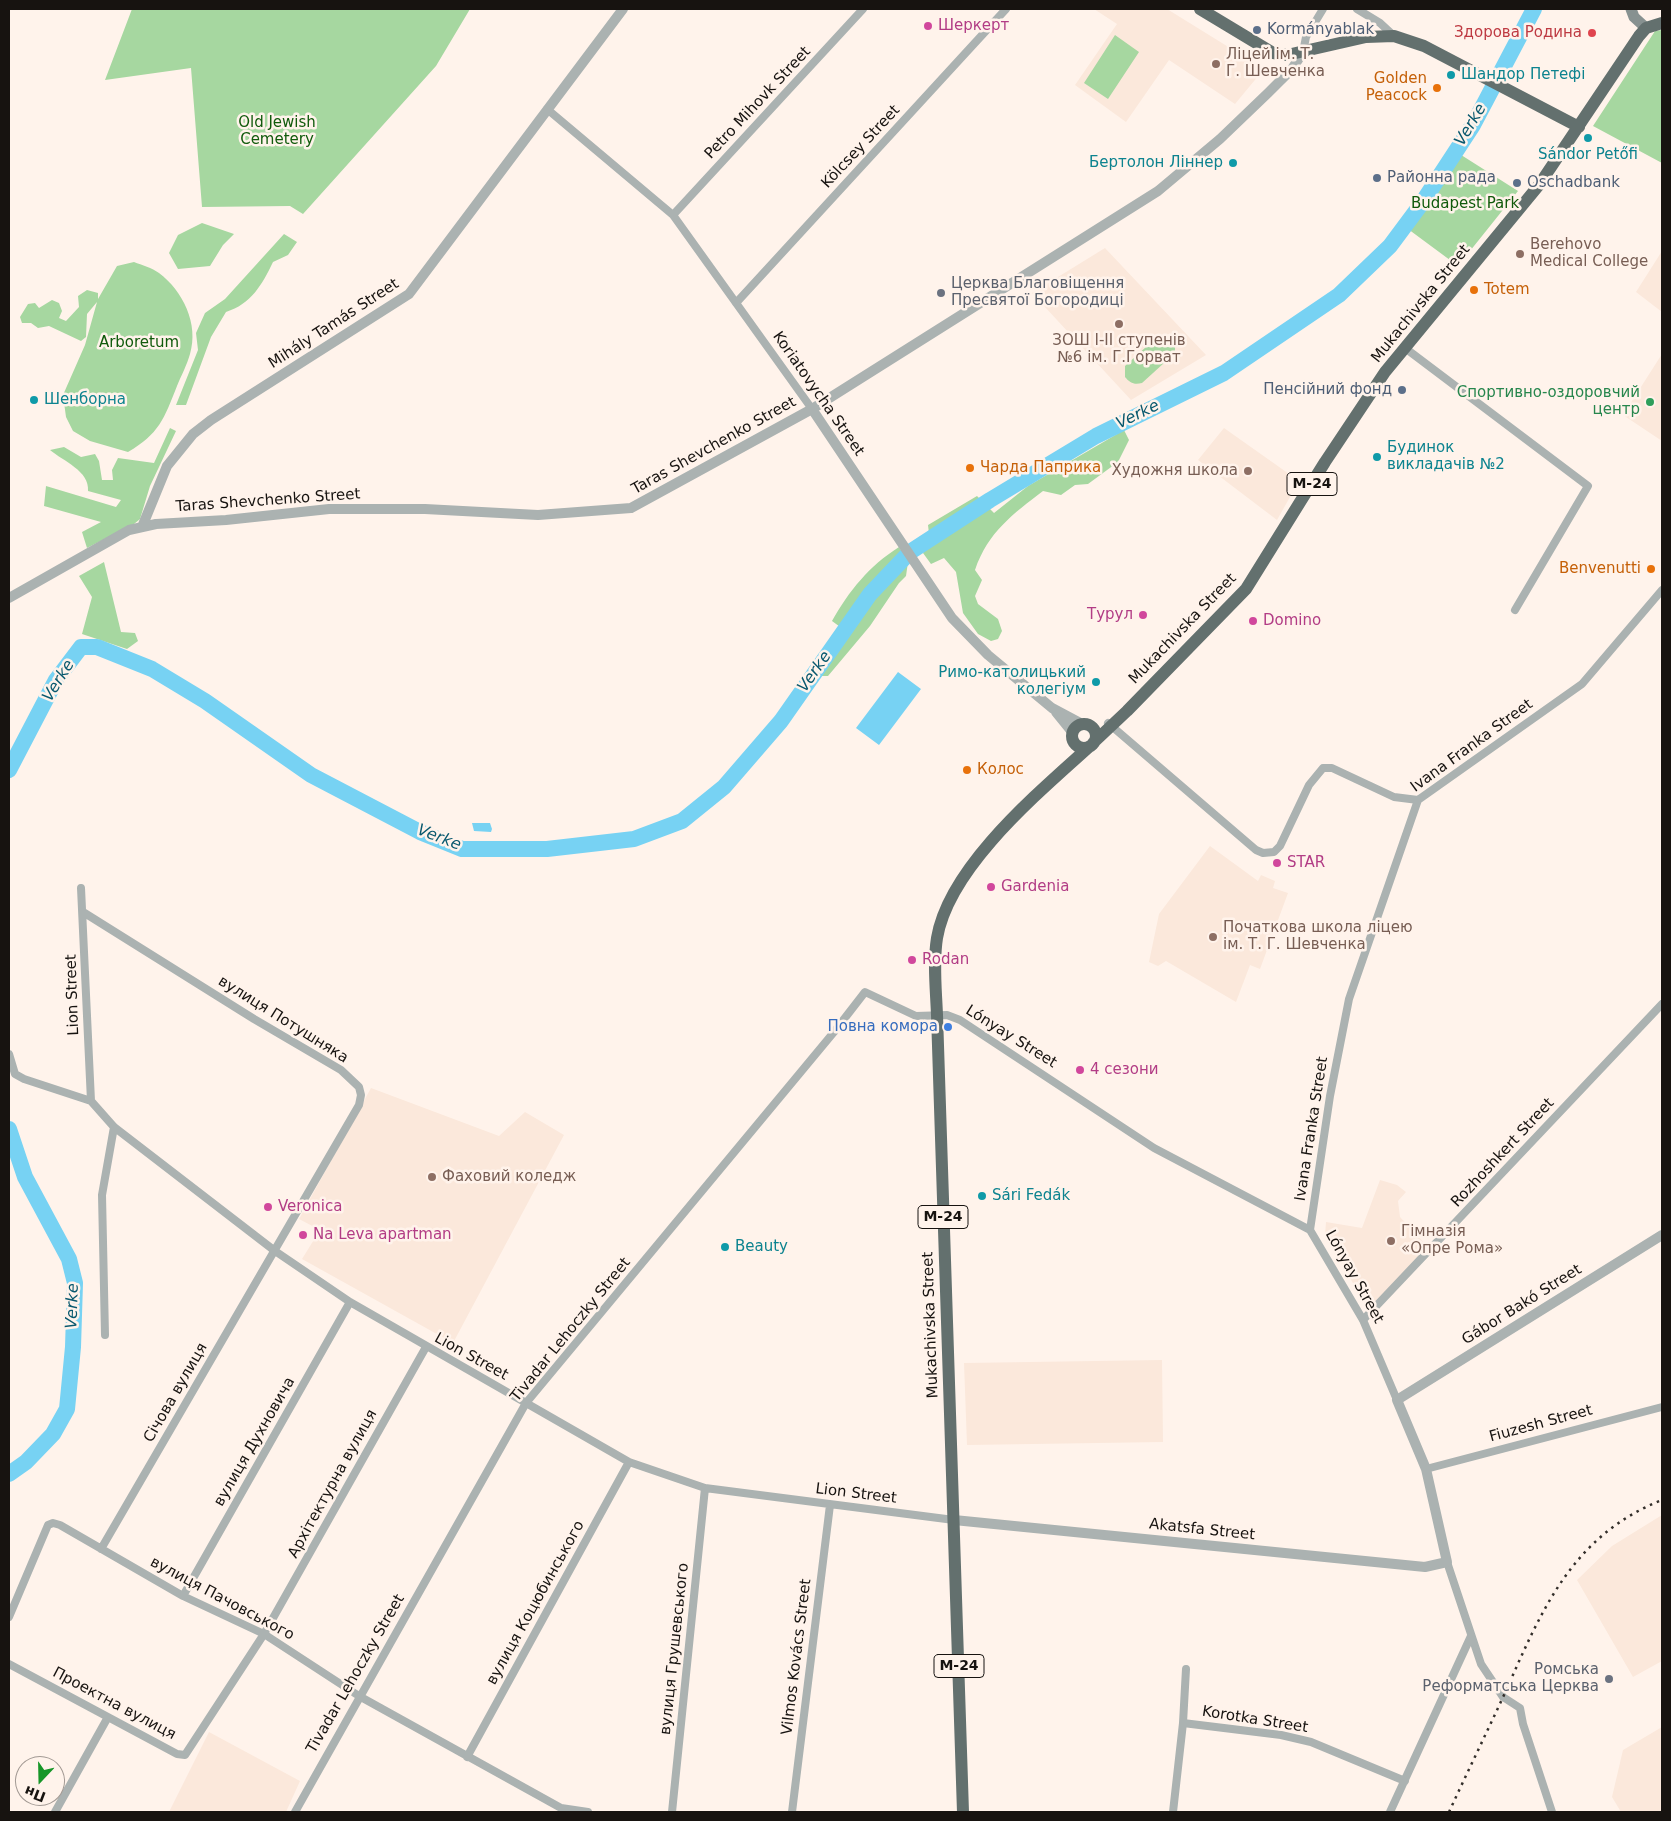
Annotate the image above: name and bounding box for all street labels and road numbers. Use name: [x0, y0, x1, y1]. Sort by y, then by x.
street label: Petro Mihovk Street: [701, 43, 815, 163]
street label: Kölcsey Street: [818, 102, 904, 192]
street label: Mukachivska Street: [1368, 241, 1474, 367]
street label: Mihály Tamás Street: [266, 275, 402, 373]
street label: Koriatovycha Street: [768, 328, 868, 460]
street label: Taras Shevchenko Street: [629, 393, 799, 499]
road number: М-24: [1287, 472, 1337, 496]
street label: Taras Shevchenko Street: [175, 486, 361, 516]
street label: Mukachivska Street: [1126, 570, 1240, 688]
street label: Ivana Franka Street: [1408, 696, 1536, 796]
street label: Lion Street: [63, 954, 83, 1036]
street label: вулиця Потушняка: [215, 973, 351, 1067]
street label: Lónyay Street: [962, 1002, 1060, 1072]
street label: Ivana Franka Street: [1292, 1055, 1332, 1203]
street label: Rozhoshkert Street: [1448, 1095, 1558, 1211]
road number: М-24: [918, 1206, 968, 1228]
street label: Lónyay Street: [1321, 1227, 1387, 1327]
street label: Mukachivska Street: [919, 1251, 943, 1399]
street label: Tivadar Lehoczky Street: [507, 1254, 635, 1406]
street label: Gábor Bakó Street: [1459, 1261, 1585, 1349]
street label: Lion Street: [431, 1329, 511, 1385]
street label: Січова вулиця: [140, 1340, 212, 1446]
street label: вулиця Духновича: [211, 1374, 299, 1510]
street label: Fiuzesh Street: [1487, 1402, 1595, 1446]
street label: Архітектурна вулиця: [285, 1407, 381, 1561]
street label: Lion Street: [814, 1480, 898, 1508]
street label: Akatsfa Street: [1148, 1515, 1256, 1545]
street label: вулиця Коцюбинського: [483, 1518, 589, 1688]
street label: вулиця Пачовського: [147, 1553, 297, 1645]
street label: вулиця Грушевського: [657, 1562, 693, 1736]
street label: Vilmos Kovács Street: [778, 1578, 816, 1736]
street label: Tivadar Lehoczky Street: [303, 1592, 409, 1756]
road number: М-24: [934, 1654, 984, 1678]
street label: Проектна вулиця: [49, 1664, 179, 1744]
street label: Korotka Street: [1201, 1703, 1309, 1737]

